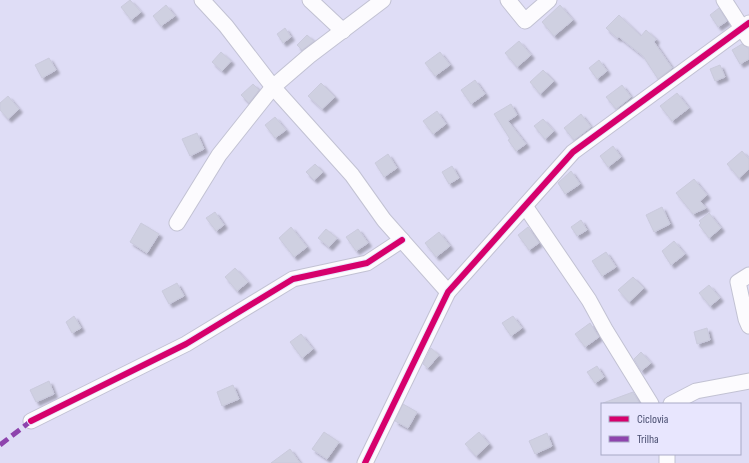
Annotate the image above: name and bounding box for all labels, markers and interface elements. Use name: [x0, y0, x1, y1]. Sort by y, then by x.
legend: [601, 403, 741, 455]
text: Ciclovia: [637, 412, 669, 427]
text: Trilha: [637, 432, 659, 447]

